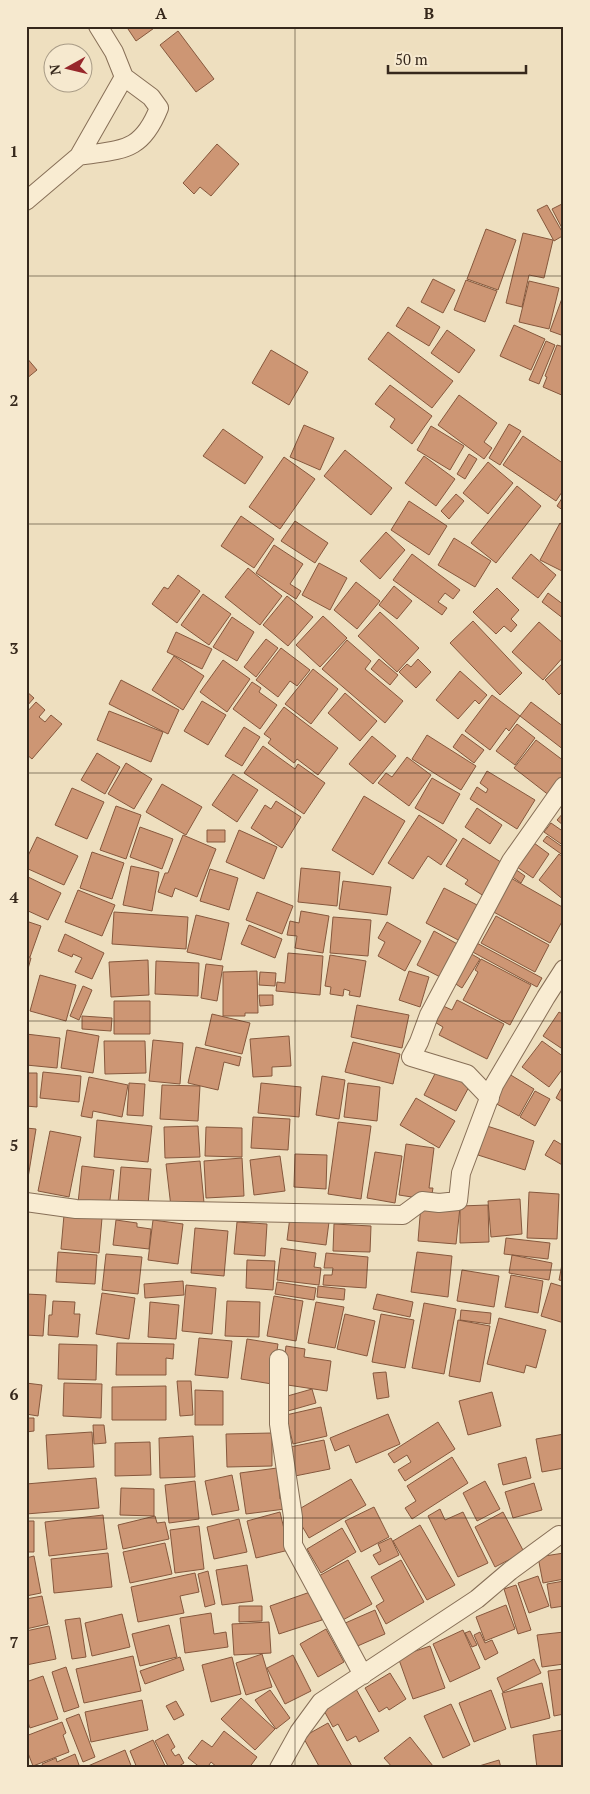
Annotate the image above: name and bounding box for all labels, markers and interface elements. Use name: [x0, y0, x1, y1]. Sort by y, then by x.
text: A: [155, 2, 167, 24]
text: B: [424, 2, 434, 24]
north arrow: [42, 42, 92, 92]
scale bar: [388, 42, 525, 74]
text: 50 m: [395, 49, 428, 69]
text: N: [44, 63, 65, 76]
text: 1: [9, 140, 19, 162]
text: 2: [9, 389, 19, 411]
text: 3: [9, 637, 19, 659]
text: 4: [9, 886, 19, 908]
text: 5: [9, 1134, 19, 1156]
text: 6: [9, 1383, 19, 1405]
text: 7: [9, 1631, 19, 1653]

